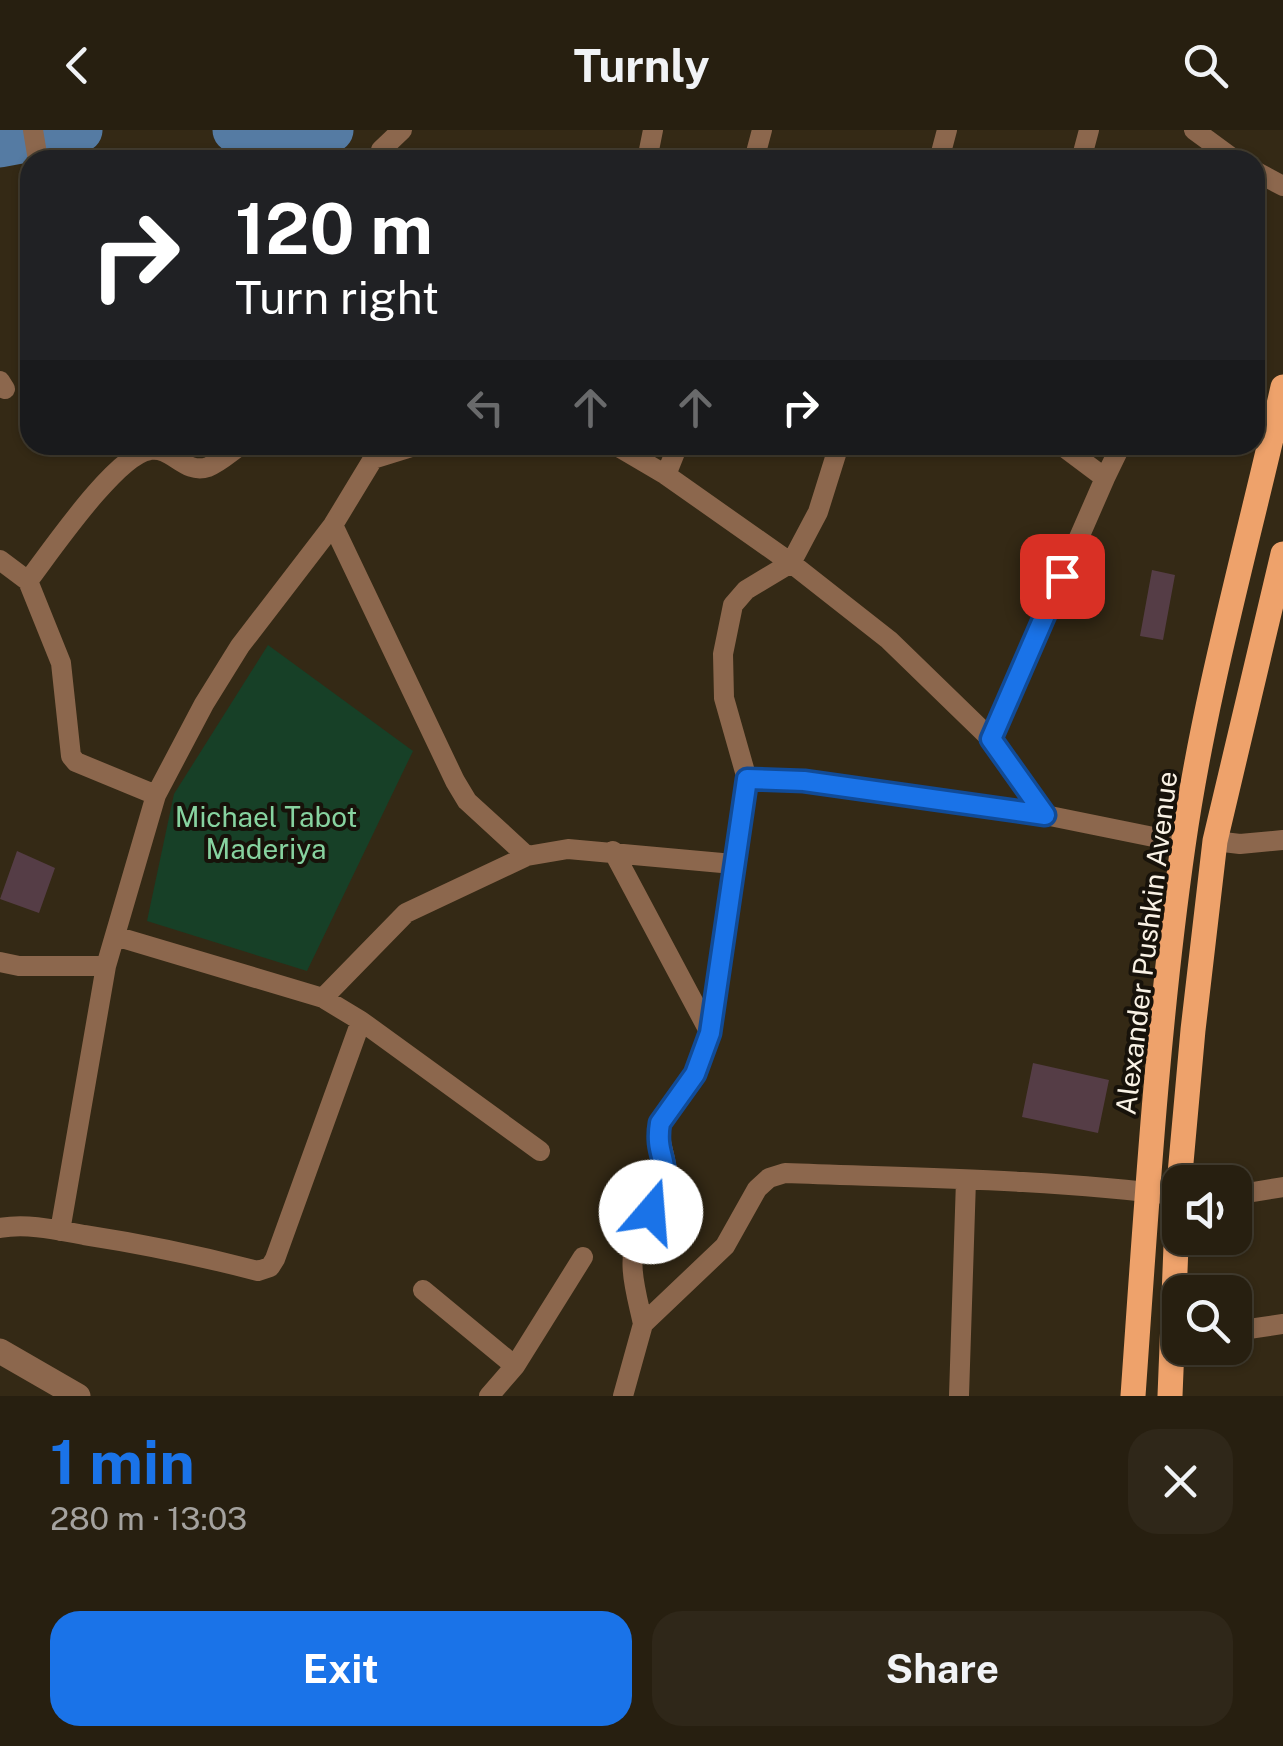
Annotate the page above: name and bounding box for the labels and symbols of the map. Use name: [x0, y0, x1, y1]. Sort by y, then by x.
pin: [1020, 534, 1105, 619]
street label: Alexander Pushkin Avenue: [1109, 769, 1183, 1117]
park label: Michael Tabot Maderiya: [175, 800, 357, 865]
position arrow: [599, 1160, 703, 1264]

